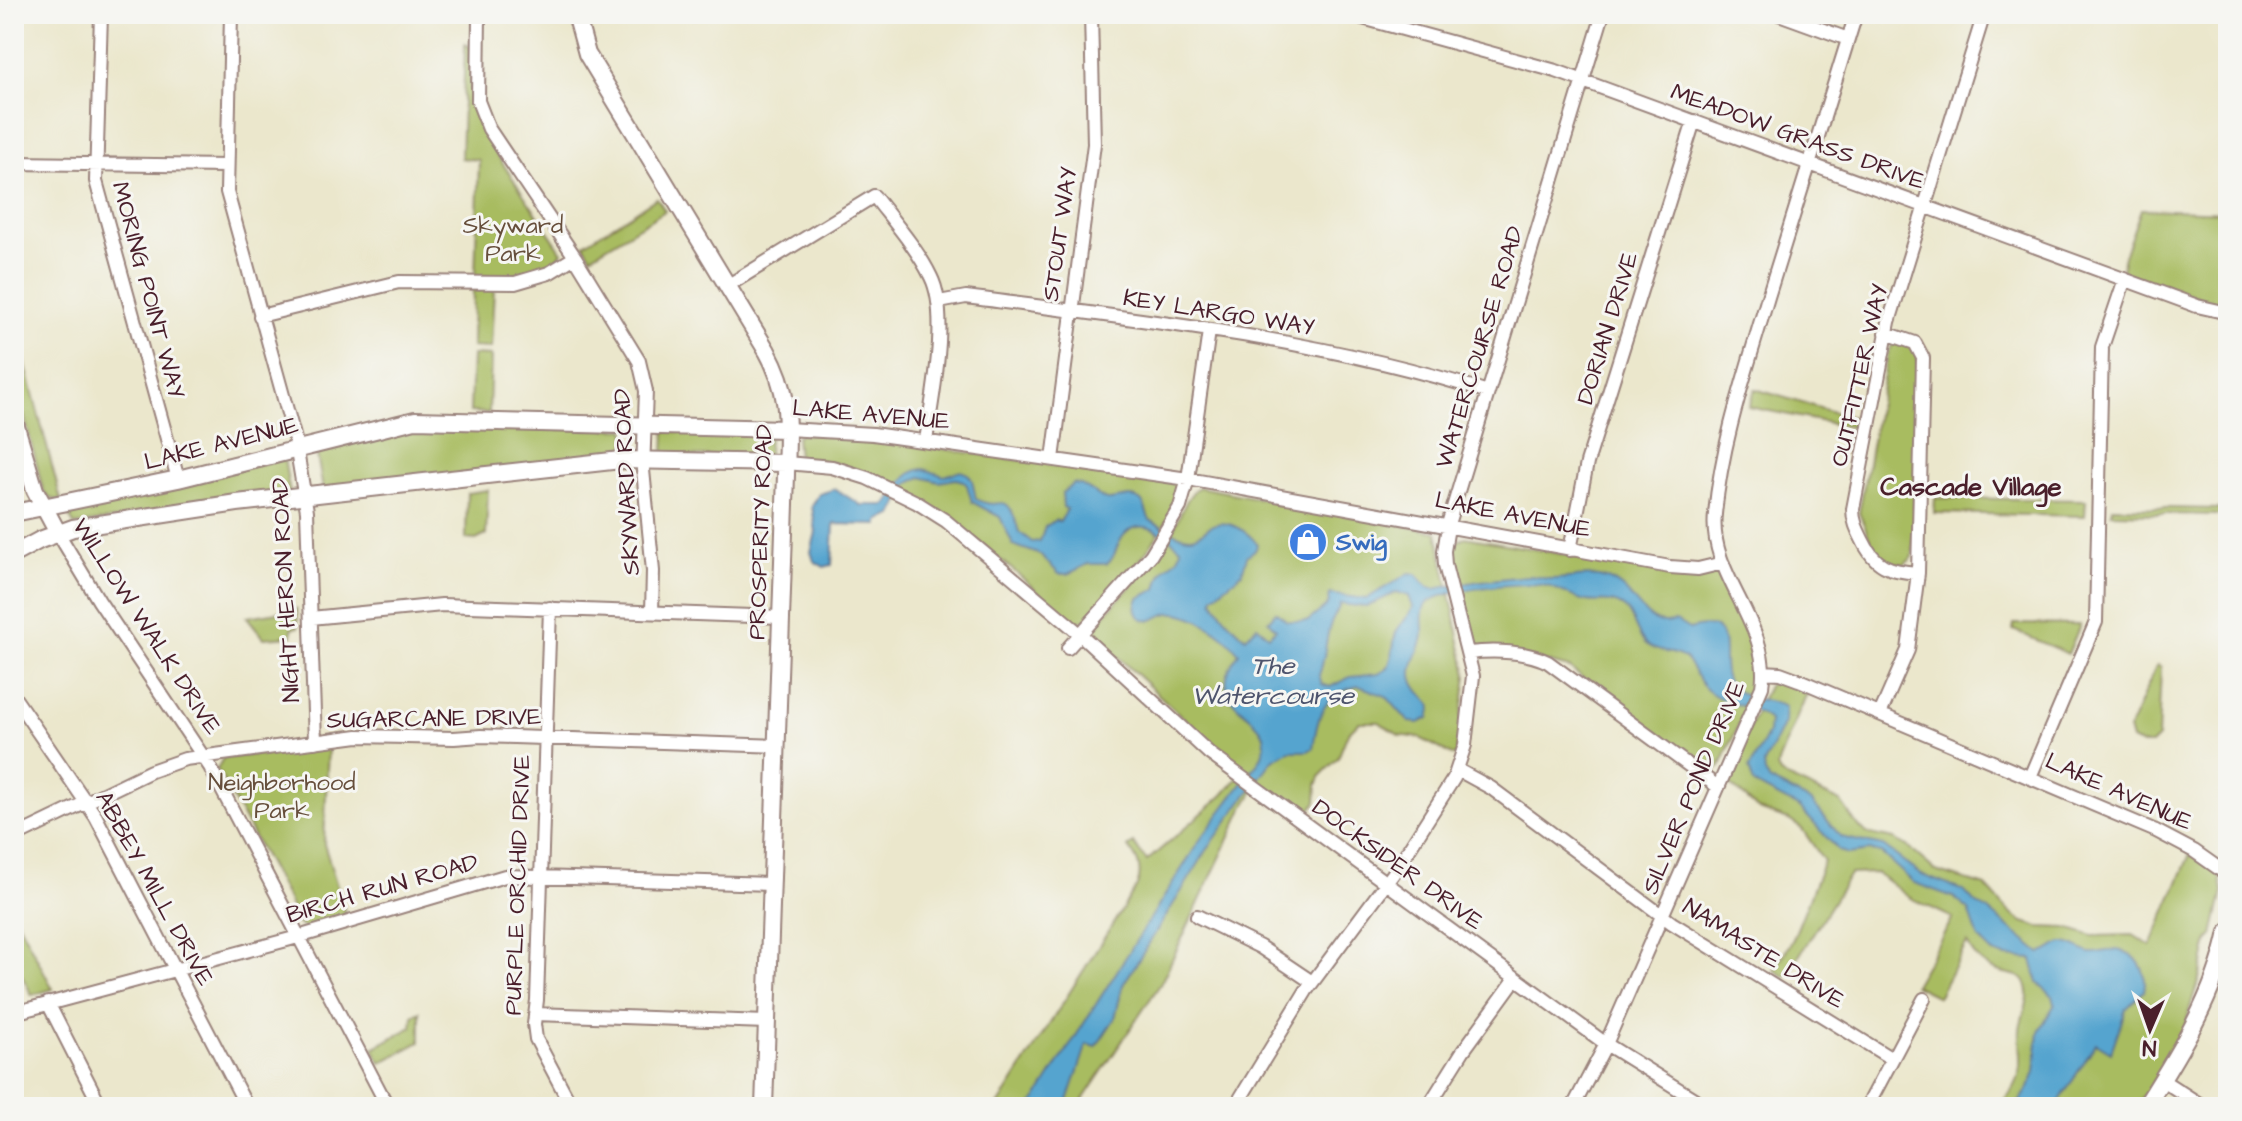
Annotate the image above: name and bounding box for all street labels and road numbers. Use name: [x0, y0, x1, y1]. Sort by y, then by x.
street label: MEADOW GRASS DRIVE: [1666, 75, 1930, 199]
street label: STOUT WAY: [1034, 165, 1086, 303]
street label: MORING POINT WAY: [103, 178, 193, 403]
street label: WATERCOURSE ROAD: [1427, 222, 1533, 472]
street label: DORIAN DRIVE: [1569, 248, 1647, 409]
street label: OUTFITTER WAY: [1822, 280, 1898, 470]
street label: KEY LARGO WAY: [1121, 281, 1317, 345]
street label: SKYWARD ROAD: [605, 388, 649, 576]
street label: LAKE AVENUE: [791, 391, 951, 439]
street label: LAKE AVENUE: [141, 408, 302, 480]
street label: PROSPERITY ROAD: [740, 424, 782, 640]
street label: NIGHT HERON ROAD: [263, 477, 309, 703]
street label: LAKE AVENUE: [1432, 483, 1593, 547]
street label: WILLOW WALK DRIVE: [63, 512, 229, 741]
street label: SILVER POND DRIVE: [1634, 675, 1754, 899]
street label: SUGARCANE DRIVE: [326, 700, 542, 738]
street label: LAKE AVENUE: [2040, 744, 2198, 840]
street label: PURPLE ORCHID DRIVE: [496, 754, 540, 1016]
street label: ABBEY MILL DRIVE: [86, 785, 222, 992]
street label: DOCKSIDER DRIVE: [1305, 791, 1490, 939]
street label: BIRCH RUN ROAD: [282, 845, 482, 933]
street label: NAMASTE DRIVE: [1676, 890, 1851, 1017]

